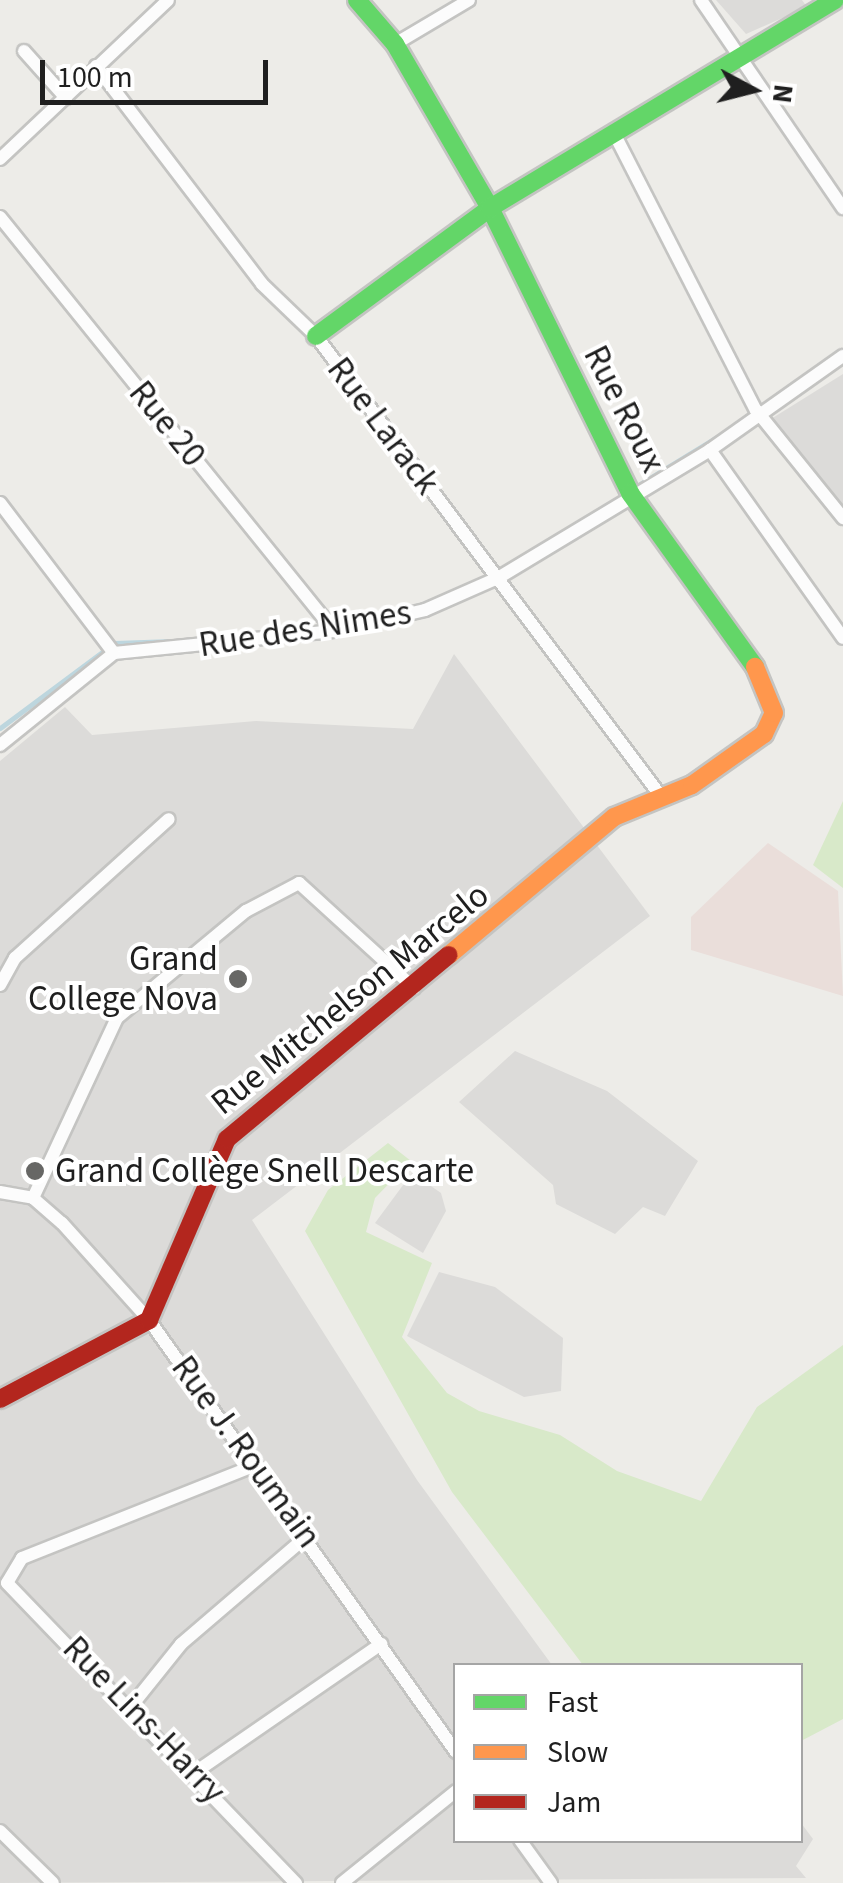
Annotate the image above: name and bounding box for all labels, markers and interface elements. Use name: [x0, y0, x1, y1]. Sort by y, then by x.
scale bar: [45, 40, 272, 102]
north arrow: [703, 40, 803, 140]
text: 100 m: [57, 56, 133, 99]
text: N: [762, 82, 804, 105]
street label: Rue Roux: [574, 339, 674, 479]
street label: Rue Larack: [318, 349, 448, 503]
street label: Rue 20: [120, 373, 214, 475]
street label: Rue des Nimes: [196, 592, 414, 666]
street label: Rue Mitchelson Marcelo: [203, 874, 497, 1124]
place label: Grand College Nova: [28, 938, 218, 1020]
marker: Grand College Nova: [227, 968, 249, 990]
place label: Grand Collège Snell Descarte: [55, 1150, 474, 1192]
marker: Grand Collège Snell Descarte: [24, 1160, 46, 1182]
street label: Rue J. Roumain: [162, 1348, 330, 1556]
street label: Rue Lins-Harry: [54, 1628, 234, 1812]
legend: [453, 1663, 803, 1843]
text: Fast: [547, 1681, 598, 1724]
text: Slow: [547, 1731, 608, 1774]
text: Jam: [547, 1781, 601, 1824]

